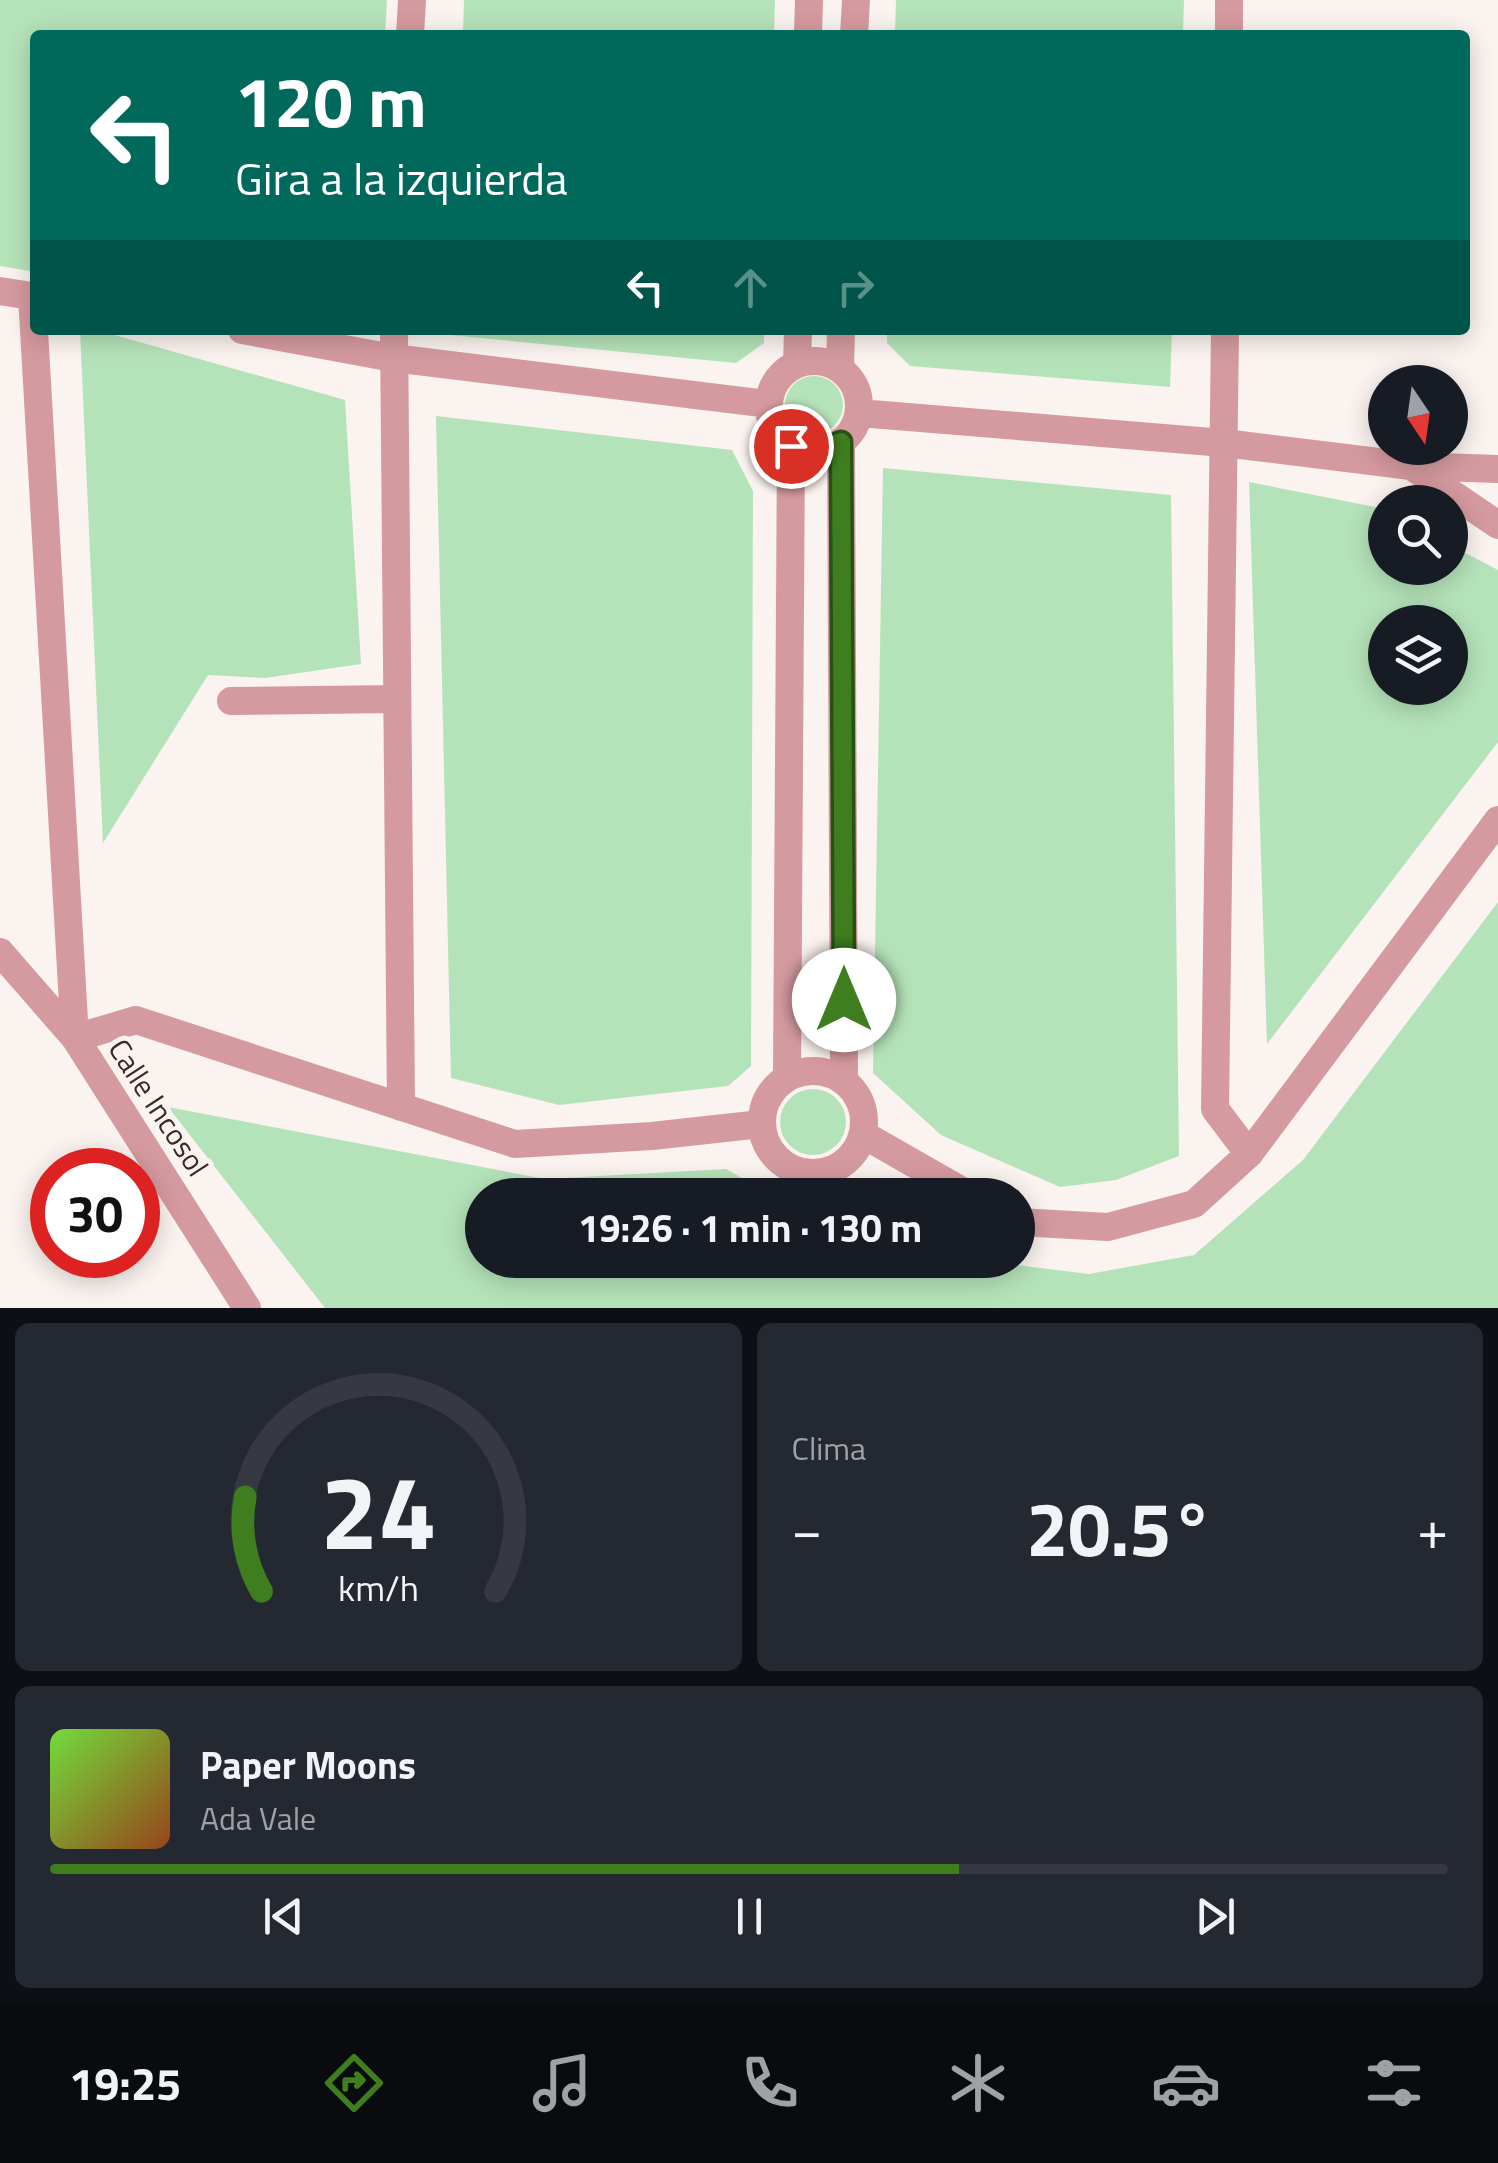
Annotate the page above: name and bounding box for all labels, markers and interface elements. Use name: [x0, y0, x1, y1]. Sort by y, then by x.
text: 120 m: [235, 48, 427, 154]
icon: left: [70, 70, 200, 200]
text: Gira a la izquierda: [235, 144, 568, 212]
icon: left: [618, 260, 673, 315]
icon: ahead: [723, 260, 778, 315]
icon: right: [828, 260, 883, 315]
north arrow: [1368, 365, 1468, 465]
map controls: [1368, 365, 1468, 705]
pin: [749, 404, 834, 489]
icon: arrive: [764, 419, 819, 474]
button: search: [1368, 485, 1468, 585]
button: layers: [1368, 605, 1468, 705]
position arrow: [792, 948, 896, 1052]
street label: Calle Incosol: [97, 1030, 221, 1185]
speed limit sign: 30: [30, 1148, 160, 1278]
text: 19:26 · 1 min · 130 m: [578, 1199, 922, 1257]
text: Clima: [792, 1424, 866, 1472]
text: 24: [320, 1431, 436, 1589]
text: 20.5°: [1026, 1471, 1213, 1585]
text: −: [792, 1487, 822, 1570]
text: +: [1417, 1487, 1448, 1570]
text: km/h: [338, 1560, 419, 1615]
text: Paper Moons: [200, 1736, 416, 1794]
text: Ada Vale: [200, 1794, 316, 1842]
icon: previous: [256, 1889, 311, 1944]
icon: pause: [722, 1889, 777, 1944]
icon: next: [1188, 1889, 1243, 1944]
icon: directions: [319, 2048, 389, 2118]
icon: music: [527, 2048, 597, 2118]
icon: phone: [735, 2048, 805, 2118]
icon: climate: [943, 2048, 1013, 2118]
icon: car: [1151, 2048, 1221, 2118]
icon: filters: [1359, 2048, 1429, 2118]
text: 19:25: [69, 2049, 181, 2117]

